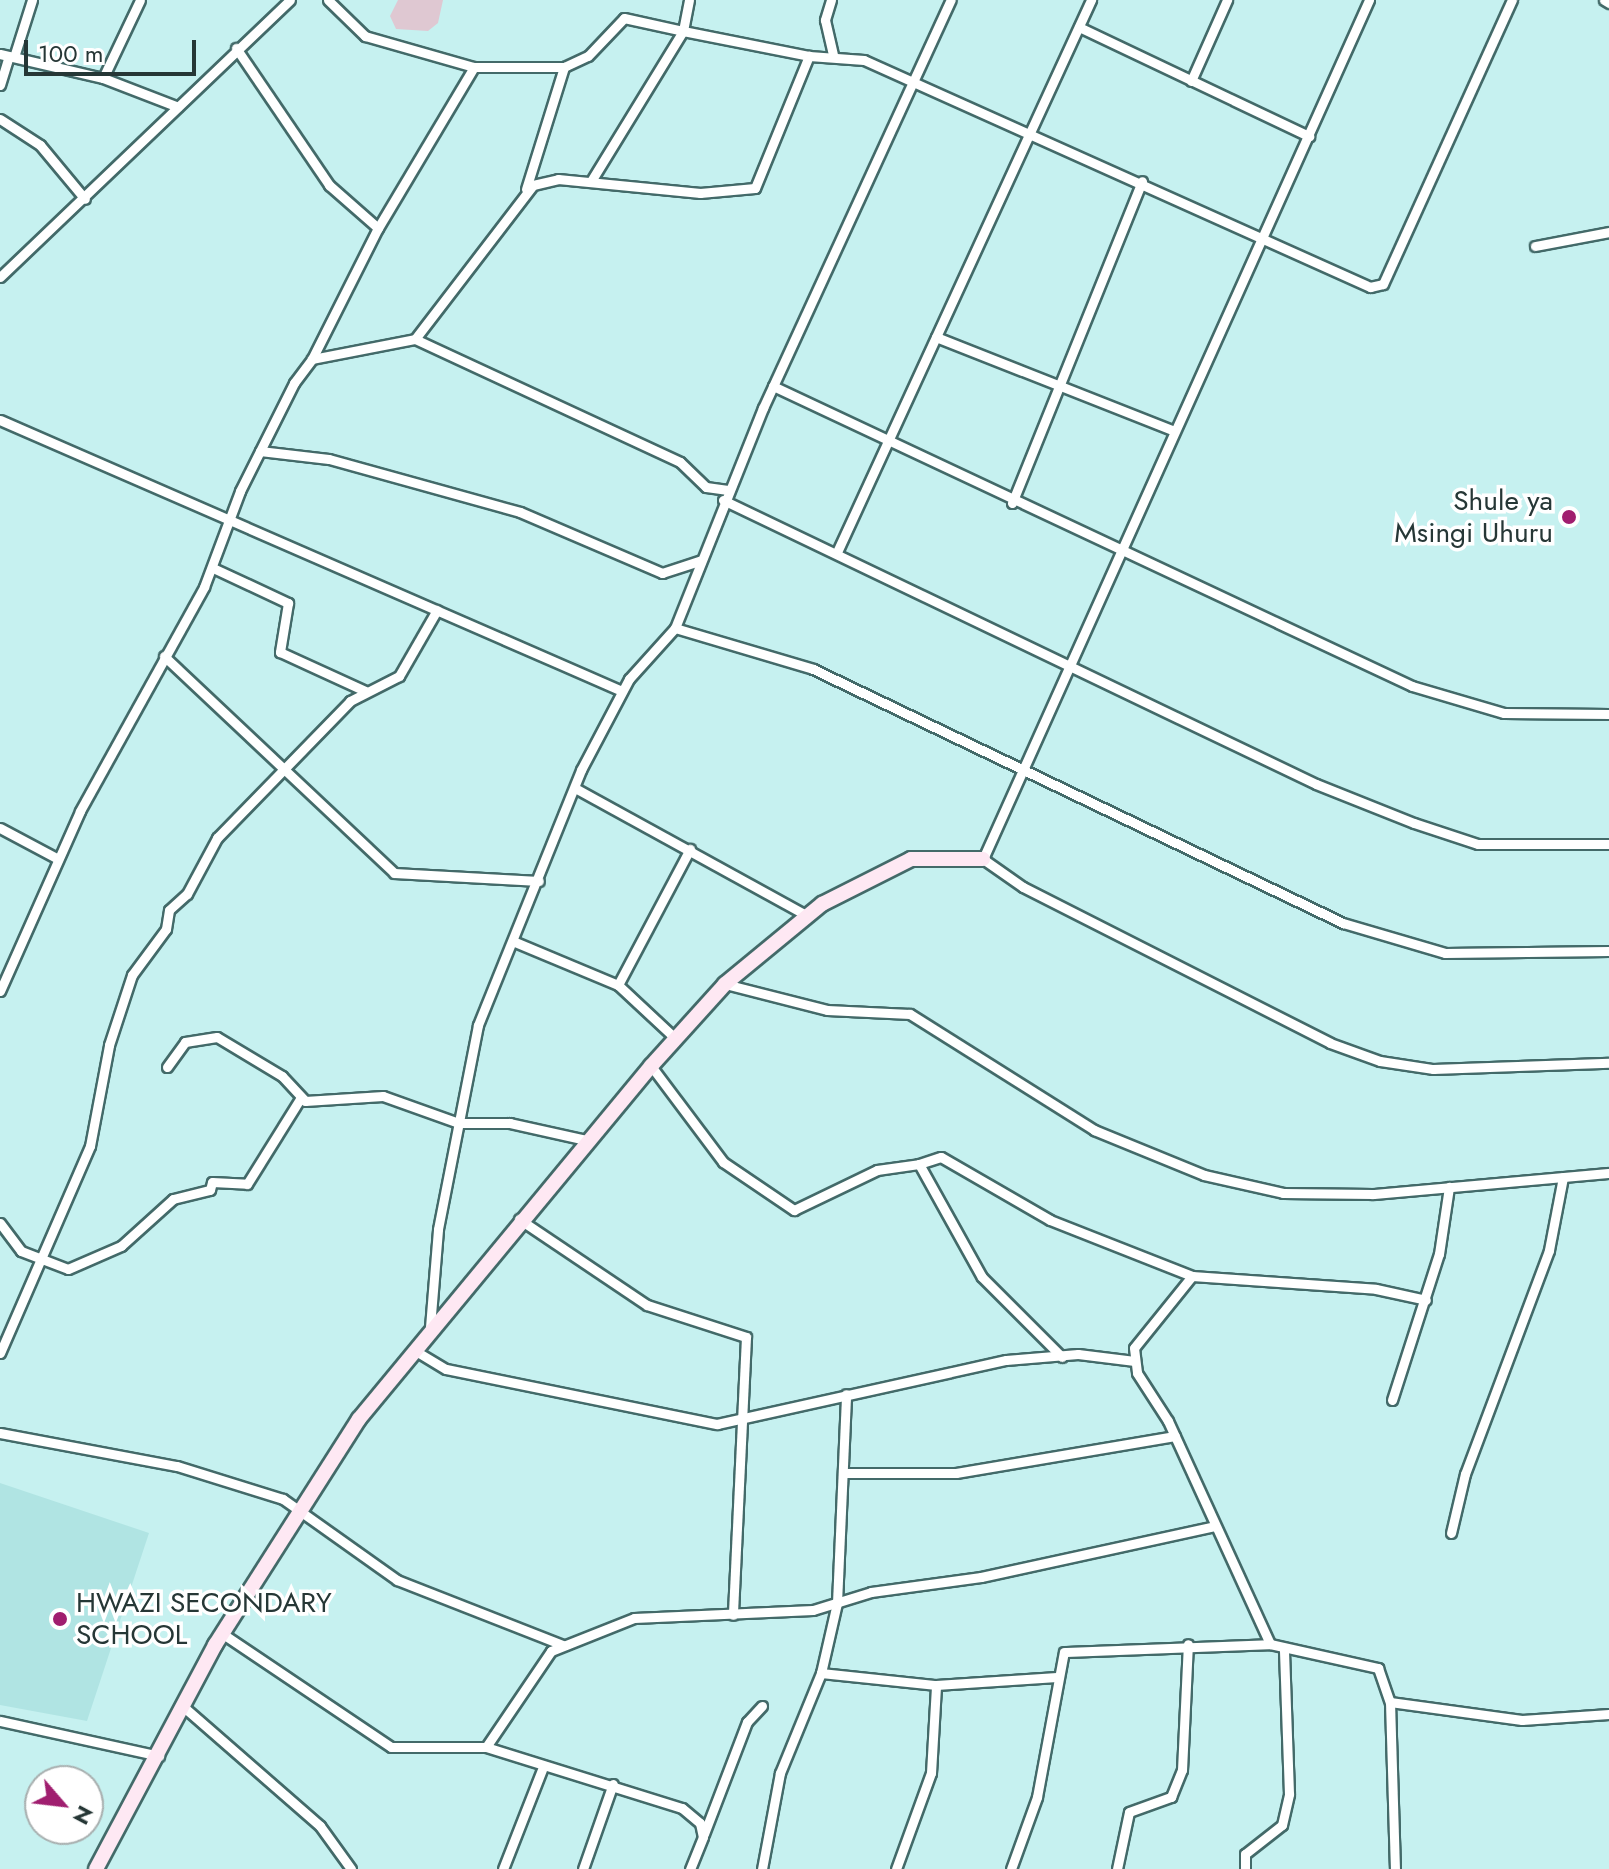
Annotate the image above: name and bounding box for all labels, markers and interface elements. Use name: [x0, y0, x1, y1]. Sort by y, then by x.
scale bar: [28, 24, 200, 74]
text: 100 m: [38, 36, 104, 71]
place label: Shule ya Msingi Uhuru: [1394, 484, 1553, 550]
marker: Shule ya Msingi Uhuru: [1560, 508, 1578, 526]
place label: HWAZI SECONDARY SCHOOL: [76, 1586, 332, 1652]
marker: HWAZI SECONDARY SCHOOL: [51, 1610, 69, 1628]
north arrow: [24, 1765, 104, 1845]
text: N: [65, 1800, 102, 1831]

